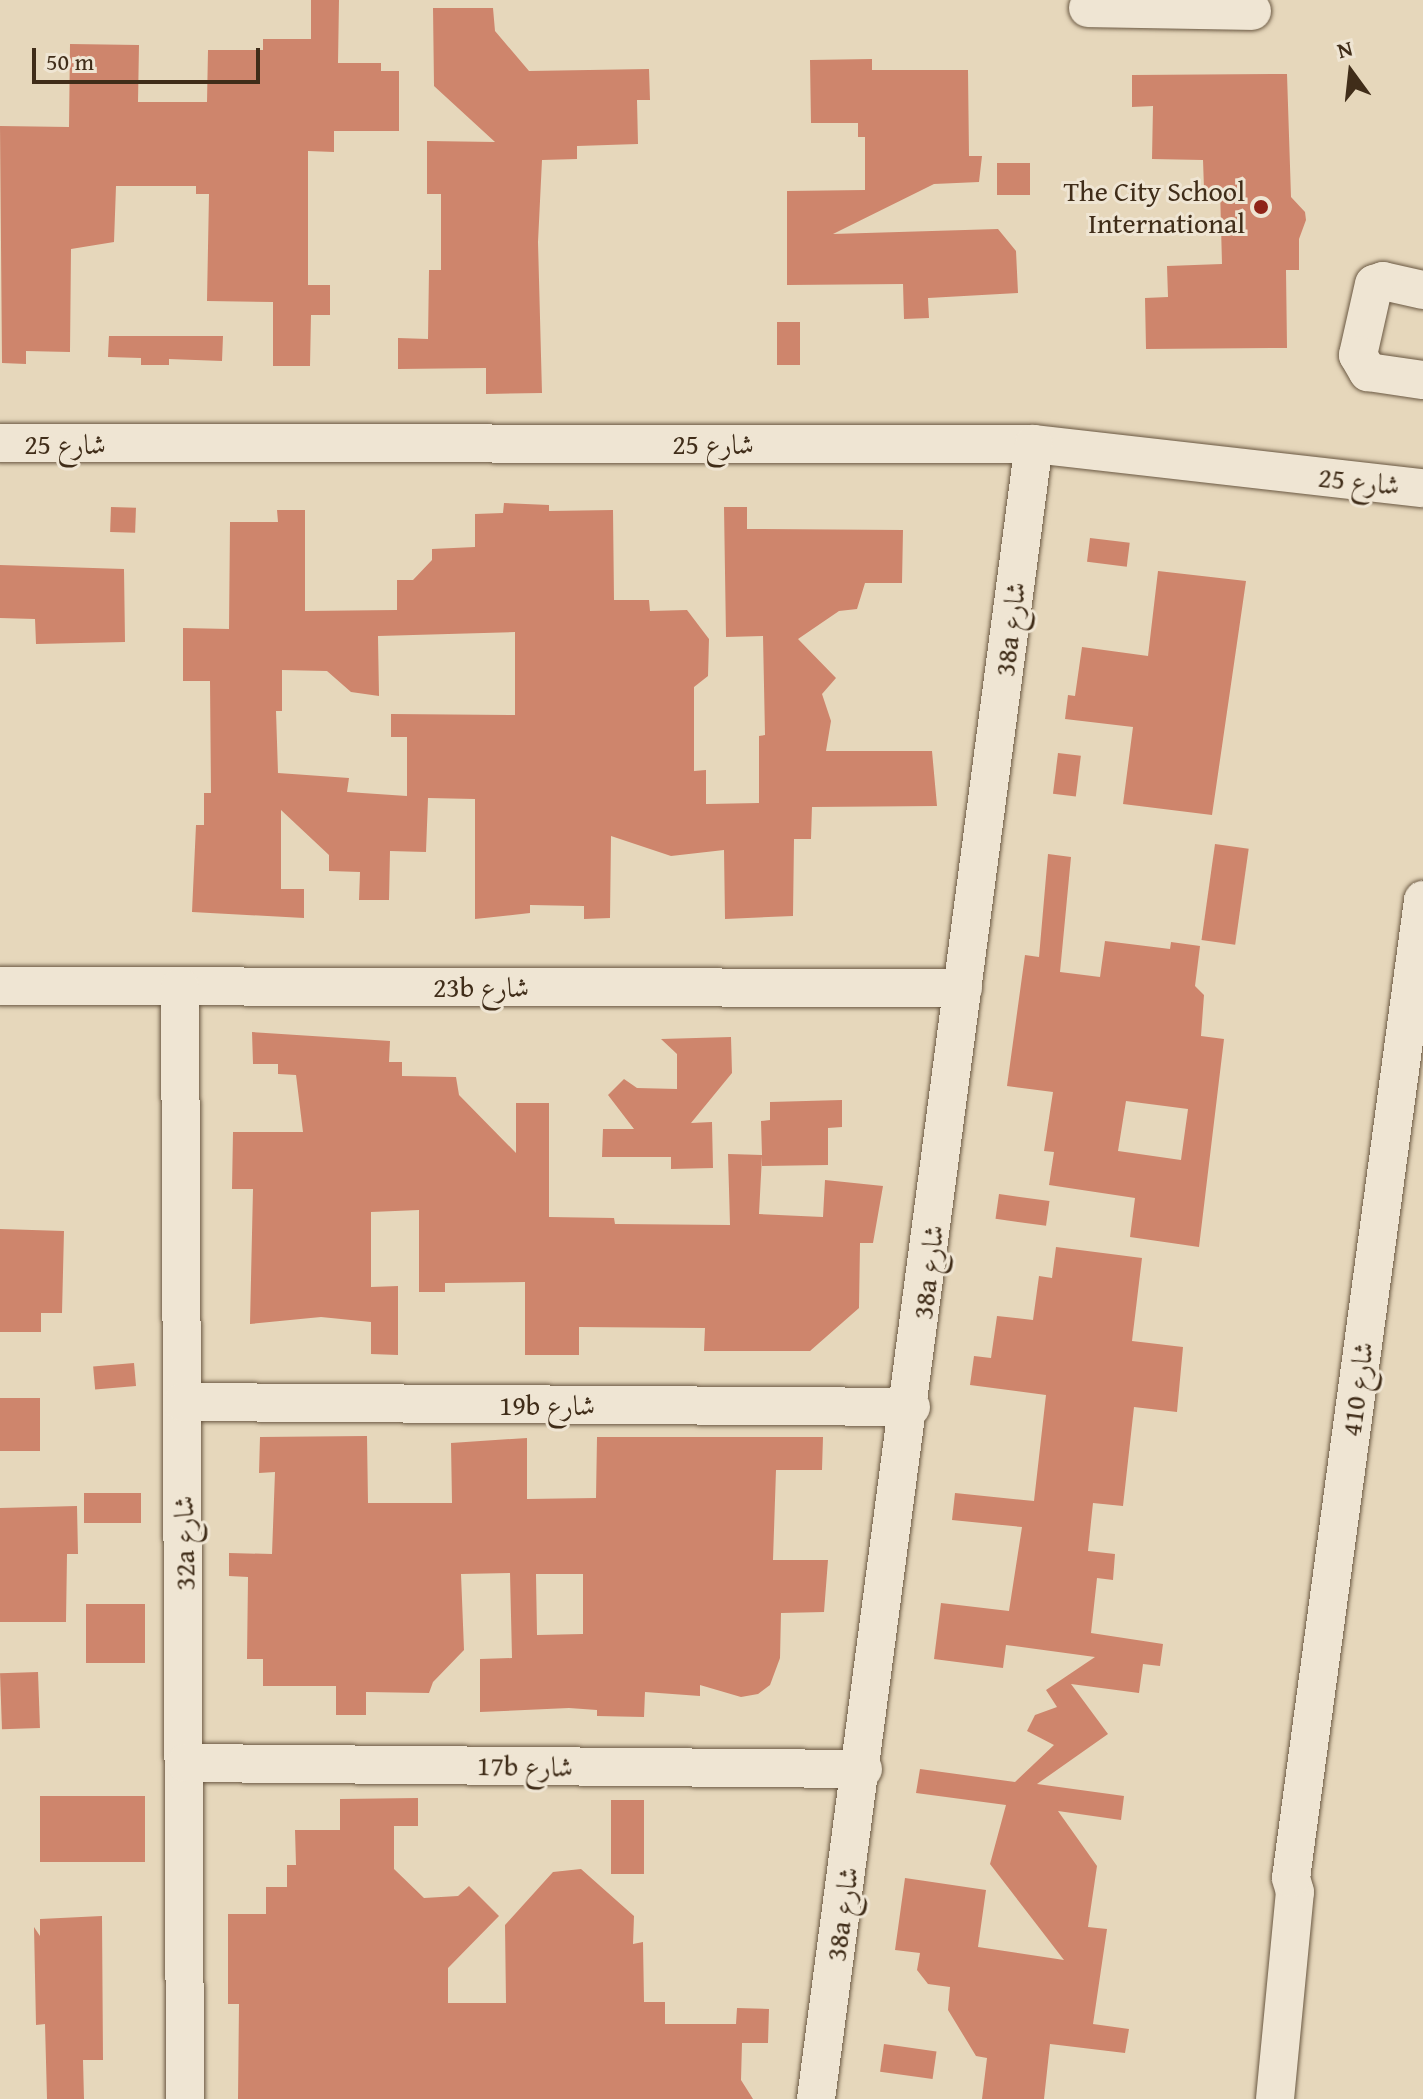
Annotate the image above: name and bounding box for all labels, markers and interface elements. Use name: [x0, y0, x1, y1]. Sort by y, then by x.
text: N: [1334, 31, 1356, 66]
scale bar: [36, 32, 264, 82]
north arrow: [1311, 32, 1391, 112]
text: 50 m: [46, 44, 94, 79]
place label: The City School International: [1063, 174, 1245, 240]
marker: The City School International: [1252, 198, 1270, 216]
street label: شارع 25: [24, 427, 106, 461]
street label: شارع 25: [672, 427, 754, 461]
street label: شارع 25: [1317, 460, 1401, 502]
street label: 38a شارع: [988, 580, 1032, 678]
street label: 23b شارع: [433, 970, 529, 1004]
street label: 38a شارع: [906, 1223, 950, 1321]
street label: شارع 410: [1334, 1340, 1380, 1438]
street label: 19b شارع: [499, 1388, 595, 1422]
street label: 32a شارع: [166, 1495, 202, 1591]
street label: 17b شارع: [477, 1748, 573, 1784]
street label: 38a شارع: [819, 1865, 865, 1963]

